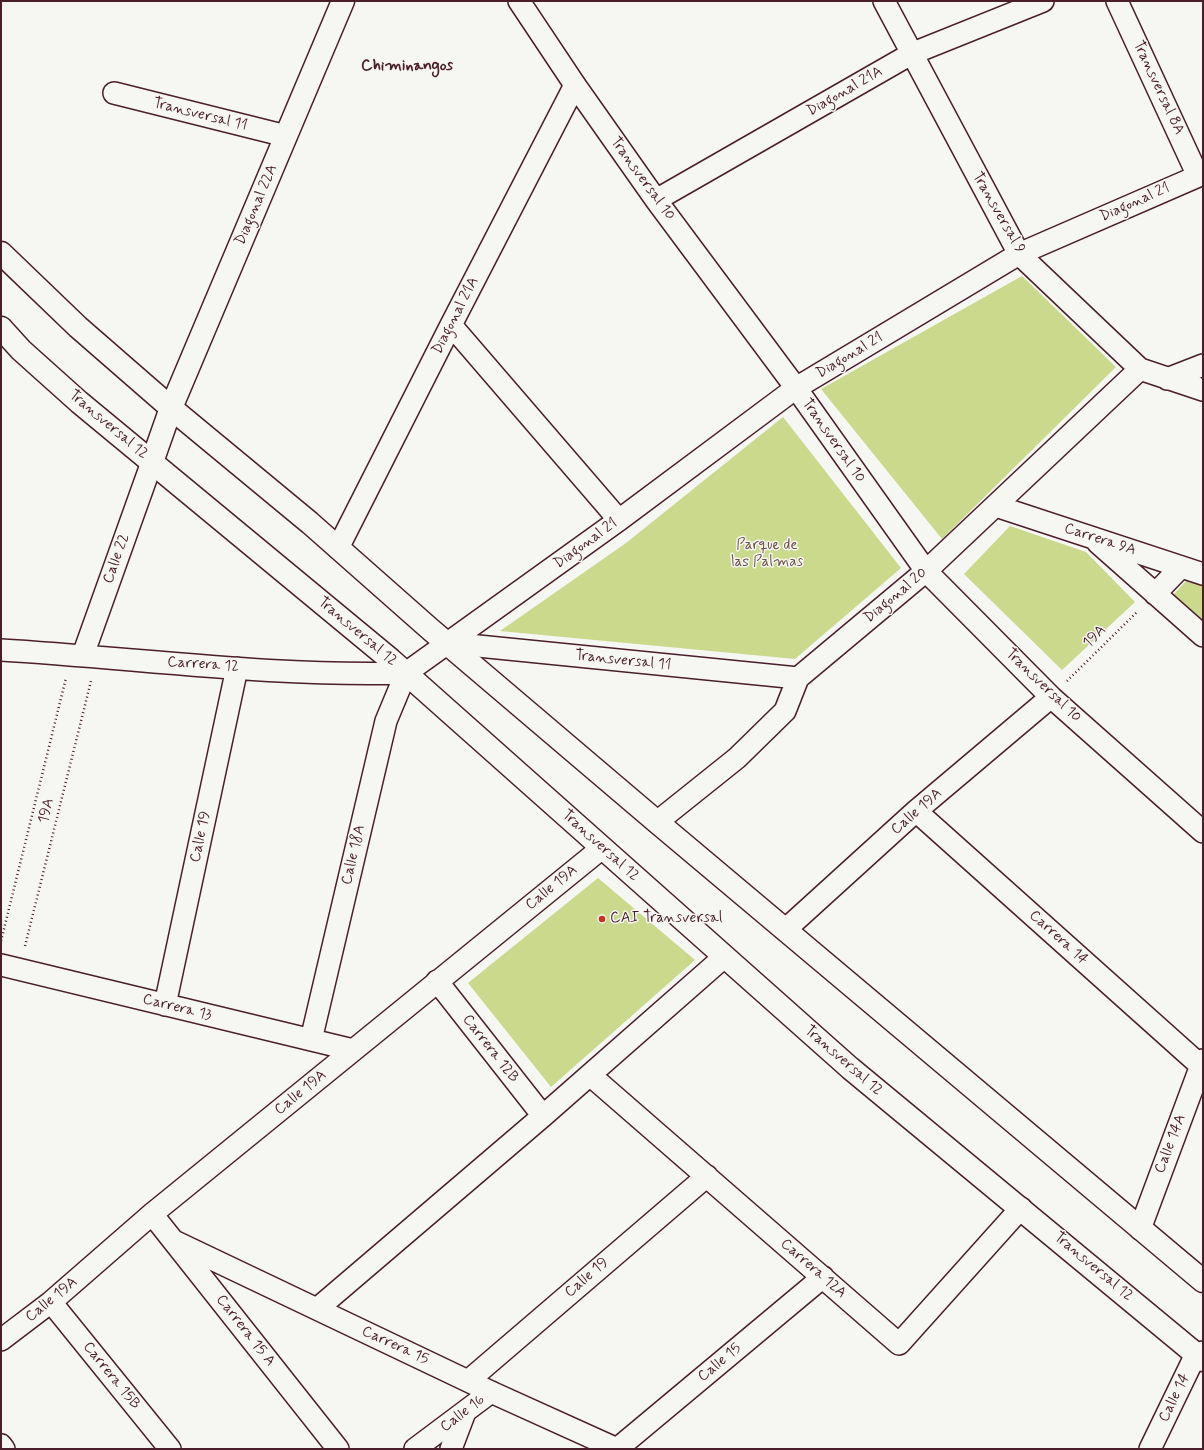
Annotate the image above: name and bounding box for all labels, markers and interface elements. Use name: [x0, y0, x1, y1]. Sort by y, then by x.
street label: Transversal 8A: [1128, 38, 1188, 138]
district label: Chiminangos: [361, 57, 453, 77]
street label: Diagonal 21A: [804, 63, 886, 121]
street label: Transversal 11: [151, 95, 249, 135]
street label: Transversal 10: [606, 134, 678, 224]
street label: Diagonal 22A: [232, 162, 282, 248]
street label: Transversal 9: [968, 169, 1028, 257]
street label: Diagonal 21: [1097, 180, 1173, 226]
street label: Diagonal 21A: [429, 274, 483, 358]
street label: Diagonal 21: [813, 329, 887, 383]
street label: Transversal 12: [65, 387, 151, 463]
street label: Transversal 10: [797, 395, 869, 487]
street label: Diagonal 21: [550, 515, 622, 573]
street label: Carrera 9A: [1062, 520, 1138, 560]
street label: Calle 22: [100, 532, 134, 586]
park label: Parque de las Palmas: [731, 537, 803, 572]
street label: Diagonal 20: [861, 564, 931, 628]
street label: Transversal 12: [314, 594, 400, 670]
street label: 19A: [1080, 622, 1110, 652]
street label: Transversal 10: [1001, 645, 1085, 727]
street label: Transversal 11: [574, 647, 672, 675]
street label: Carrera 12: [167, 654, 239, 676]
street label: Calle 19A: [888, 785, 946, 839]
street label: 19A: [35, 796, 59, 826]
street label: Transversal 12: [558, 807, 642, 885]
street label: Calle 19: [187, 810, 215, 864]
street label: Calle 18A: [338, 823, 370, 887]
street label: Calle 19A: [522, 862, 582, 914]
street label: Carrera 14: [1025, 907, 1091, 969]
place label: CAI Transversal: [610, 910, 723, 928]
marker: CAI Transversal: [597, 914, 607, 924]
street label: Carrera 13: [141, 991, 213, 1025]
street label: Carrera 12B: [458, 1011, 522, 1087]
street label: Transversal 12: [800, 1022, 886, 1100]
street label: Calle 19A: [271, 1067, 331, 1119]
street label: Calle 14A: [1152, 1112, 1190, 1176]
street label: Transversal 12: [1050, 1229, 1136, 1305]
street label: Carrera 12A: [776, 1235, 850, 1303]
street label: Calle 19: [561, 1254, 613, 1302]
street label: Calle 19A: [22, 1274, 82, 1326]
street label: Carrera 15 A: [211, 1292, 279, 1370]
street label: Carrera 15: [359, 1323, 431, 1369]
street label: Carrera 15B: [78, 1339, 144, 1413]
street label: Calle 15: [695, 1340, 745, 1386]
street label: Calle 14: [1155, 1371, 1195, 1425]
street label: Calle 16: [437, 1391, 489, 1437]

